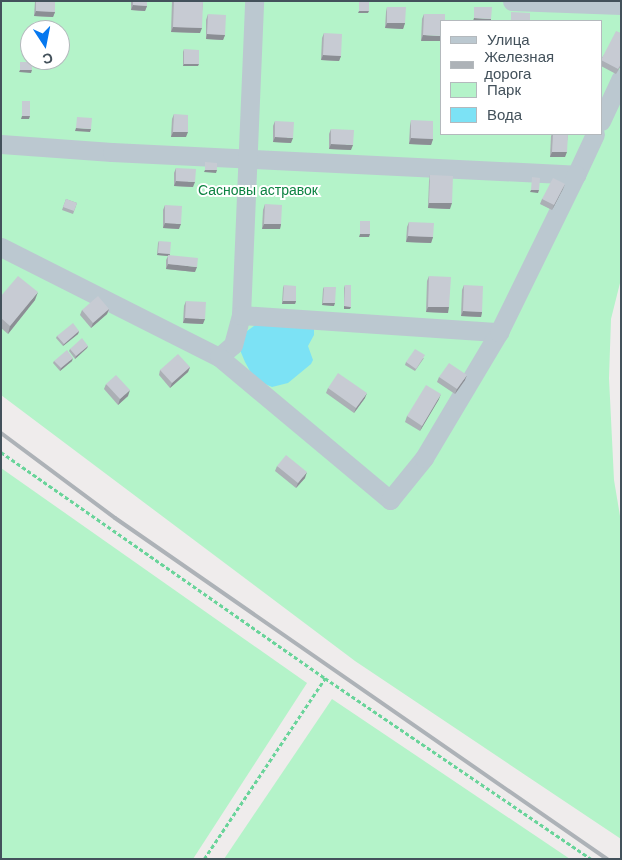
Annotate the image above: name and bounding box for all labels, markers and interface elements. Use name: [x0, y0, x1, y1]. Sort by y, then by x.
north arrow: [20, 20, 70, 70]
legend: [440, 20, 602, 135]
text: Улица: [487, 31, 530, 48]
text: Железная дорога: [484, 48, 554, 82]
text: С: [41, 50, 54, 68]
text: Парк: [487, 81, 521, 98]
text: Вода: [487, 106, 522, 123]
park label: Сасновы астравок: [198, 182, 318, 198]

